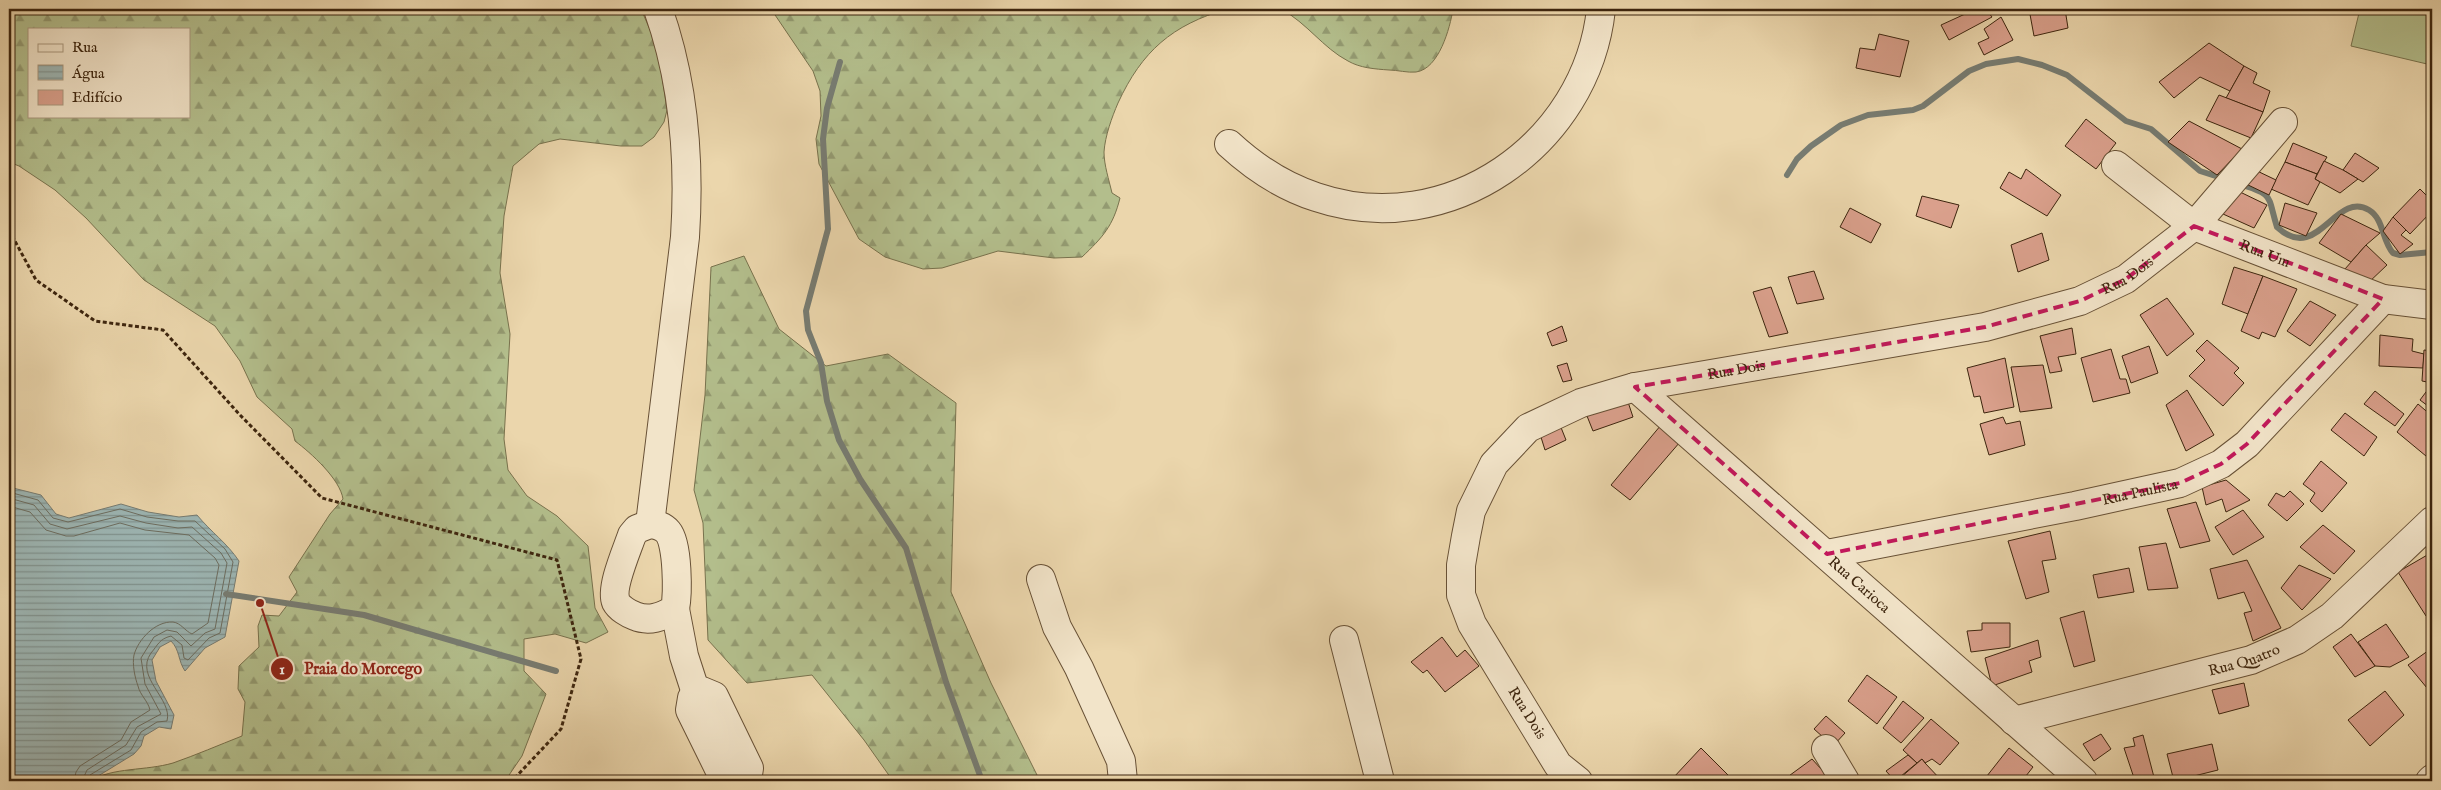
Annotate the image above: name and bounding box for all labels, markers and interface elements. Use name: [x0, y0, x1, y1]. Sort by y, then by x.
legend: [28, 28, 190, 118]
text: Rua: [72, 38, 98, 57]
text: Água: [71, 64, 105, 83]
text: Edifício: [72, 88, 122, 107]
street label: Rua Um: [2237, 235, 2293, 272]
street label: Rua Dois: [2098, 252, 2157, 299]
street label: Rua Dois: [1706, 355, 1766, 384]
street label: Rua Paulista: [2100, 474, 2180, 509]
street label: Rua Carioca: [1824, 552, 1895, 617]
street label: Rua Quatro: [2206, 639, 2283, 680]
callout: Praia do Morcego: [269, 653, 432, 684]
text: 1: [279, 660, 285, 679]
text: Praia do Morcego: [304, 660, 422, 680]
street label: Rua Dois: [1504, 683, 1550, 743]

